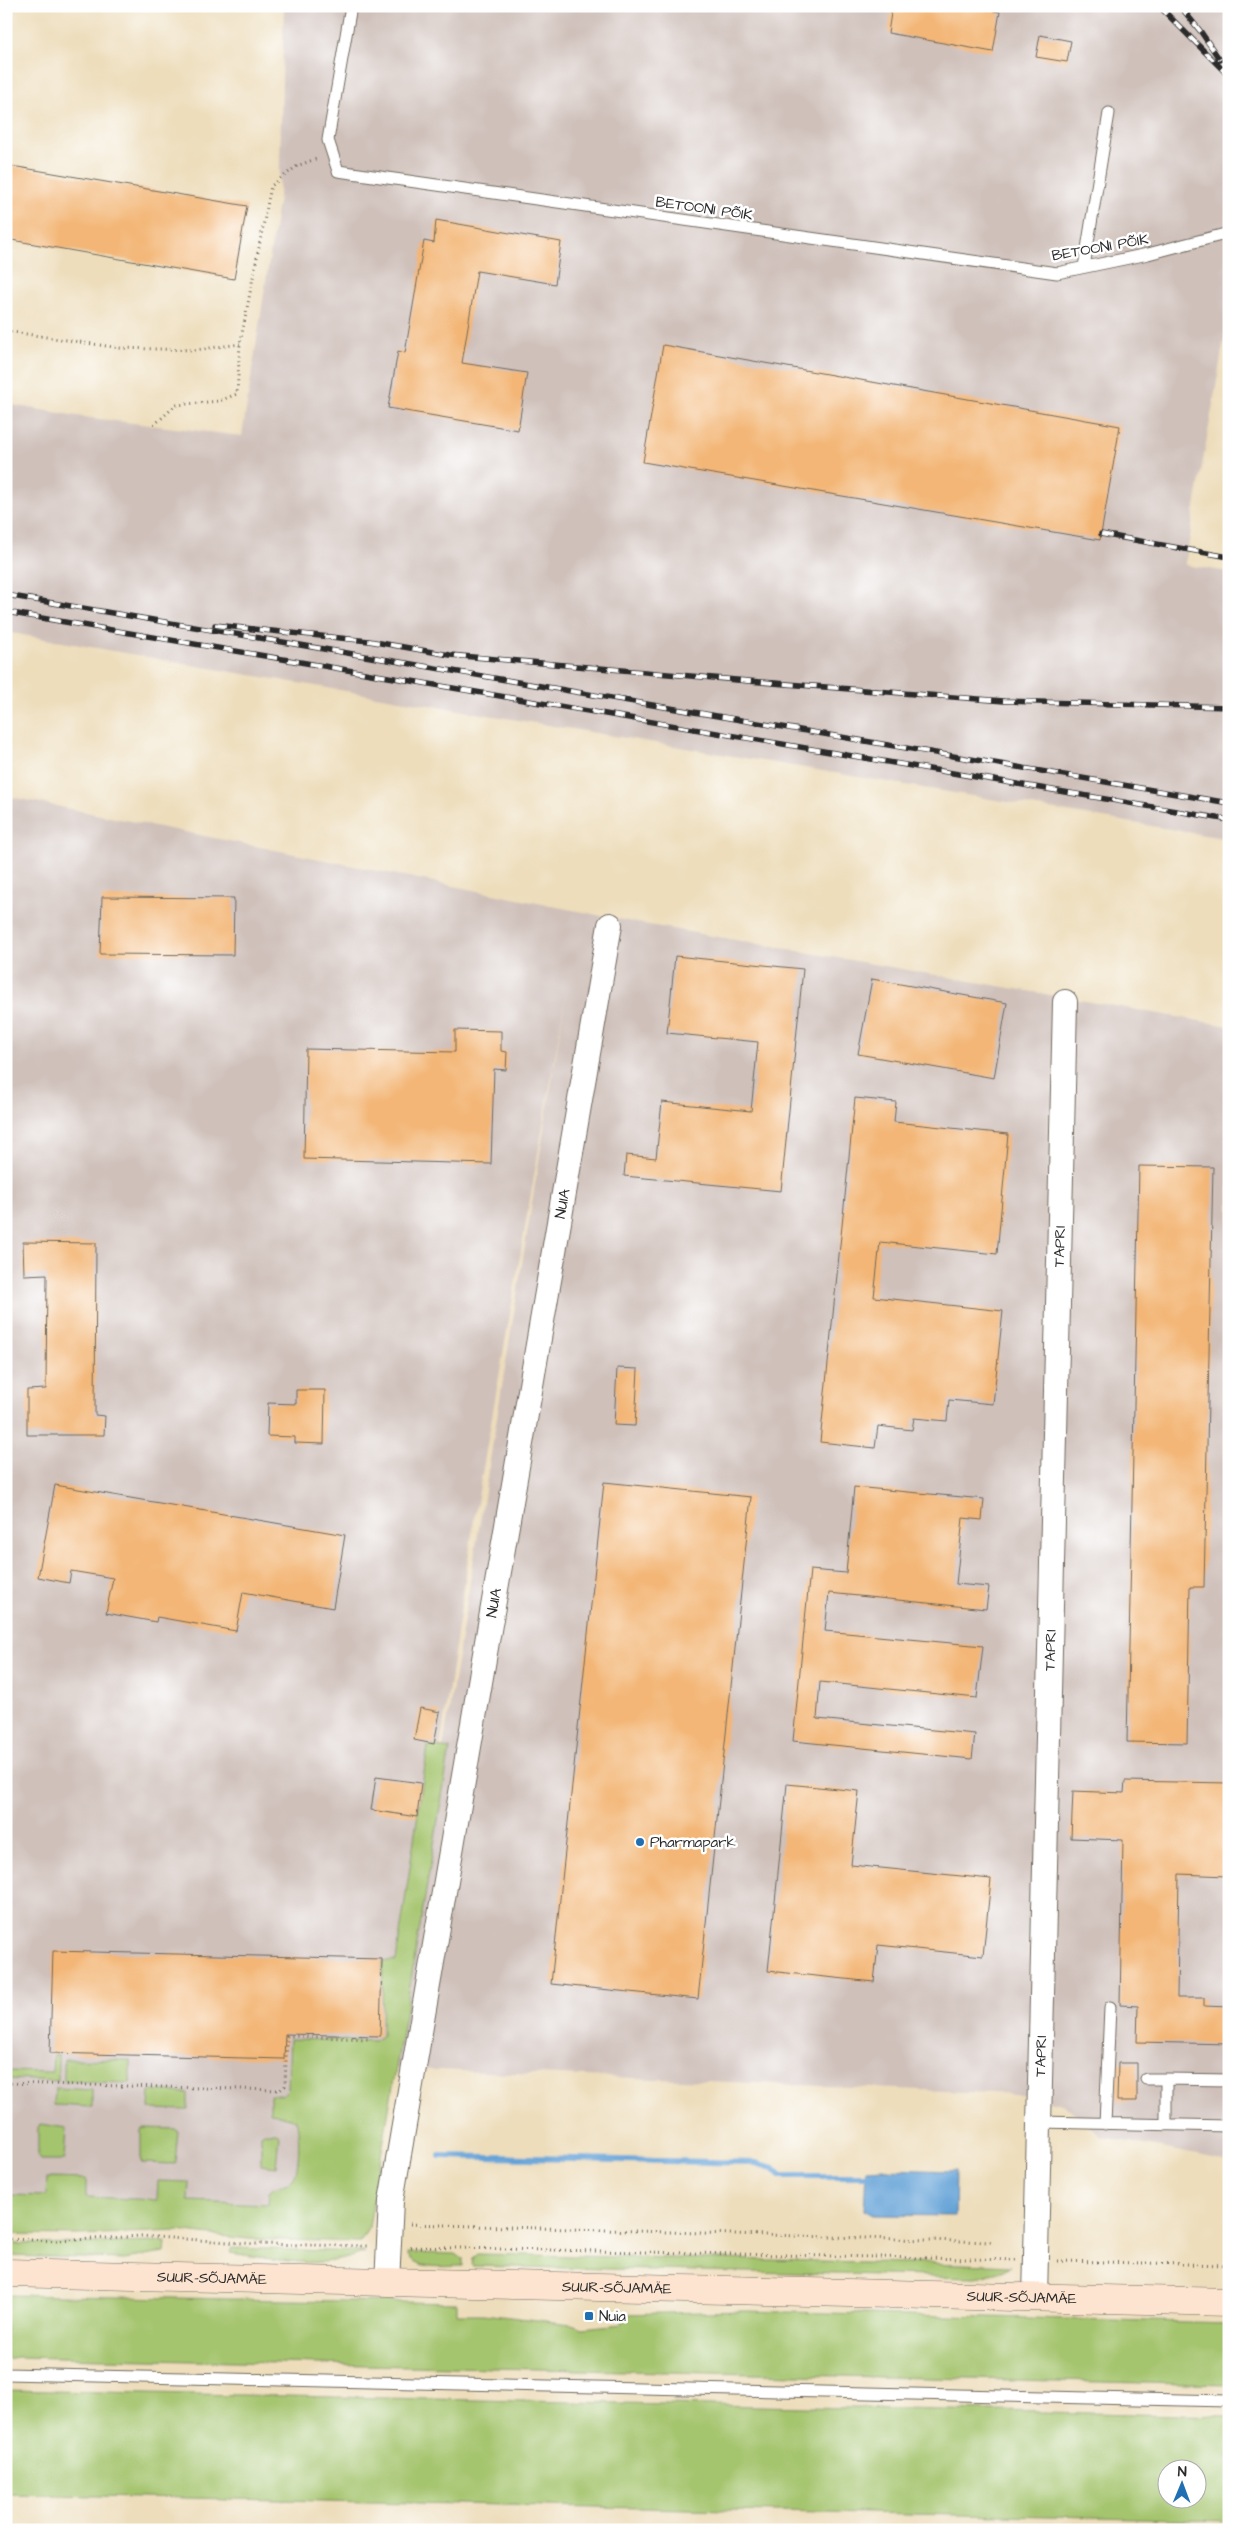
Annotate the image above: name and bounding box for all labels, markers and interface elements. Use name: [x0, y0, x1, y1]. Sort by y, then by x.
street label: BETOONI PÕIK: [654, 191, 754, 226]
street label: BETOONI PÕIK: [1050, 229, 1150, 266]
street label: NUIA: [550, 1187, 576, 1220]
street label: TAPRI: [1049, 1225, 1071, 1267]
street label: NUIA: [481, 1586, 507, 1619]
street label: TAPRI: [1040, 1629, 1061, 1671]
place label: Pharmapark: [650, 1832, 736, 1853]
marker: Pharmapark: [634, 1836, 646, 1848]
street label: TAPRI: [1030, 2035, 1052, 2077]
street label: SUUR-SÕJAMÄE: [157, 2267, 267, 2290]
street label: SUUR-SÕJAMÄE: [562, 2276, 672, 2300]
street label: SUUR-SÕJAMÄE: [966, 2286, 1077, 2309]
place label: Nuia: [599, 2306, 626, 2327]
marker: Nuia: [583, 2310, 595, 2322]
north arrow: [1158, 2458, 1208, 2508]
text: N: [1178, 2462, 1187, 2482]

